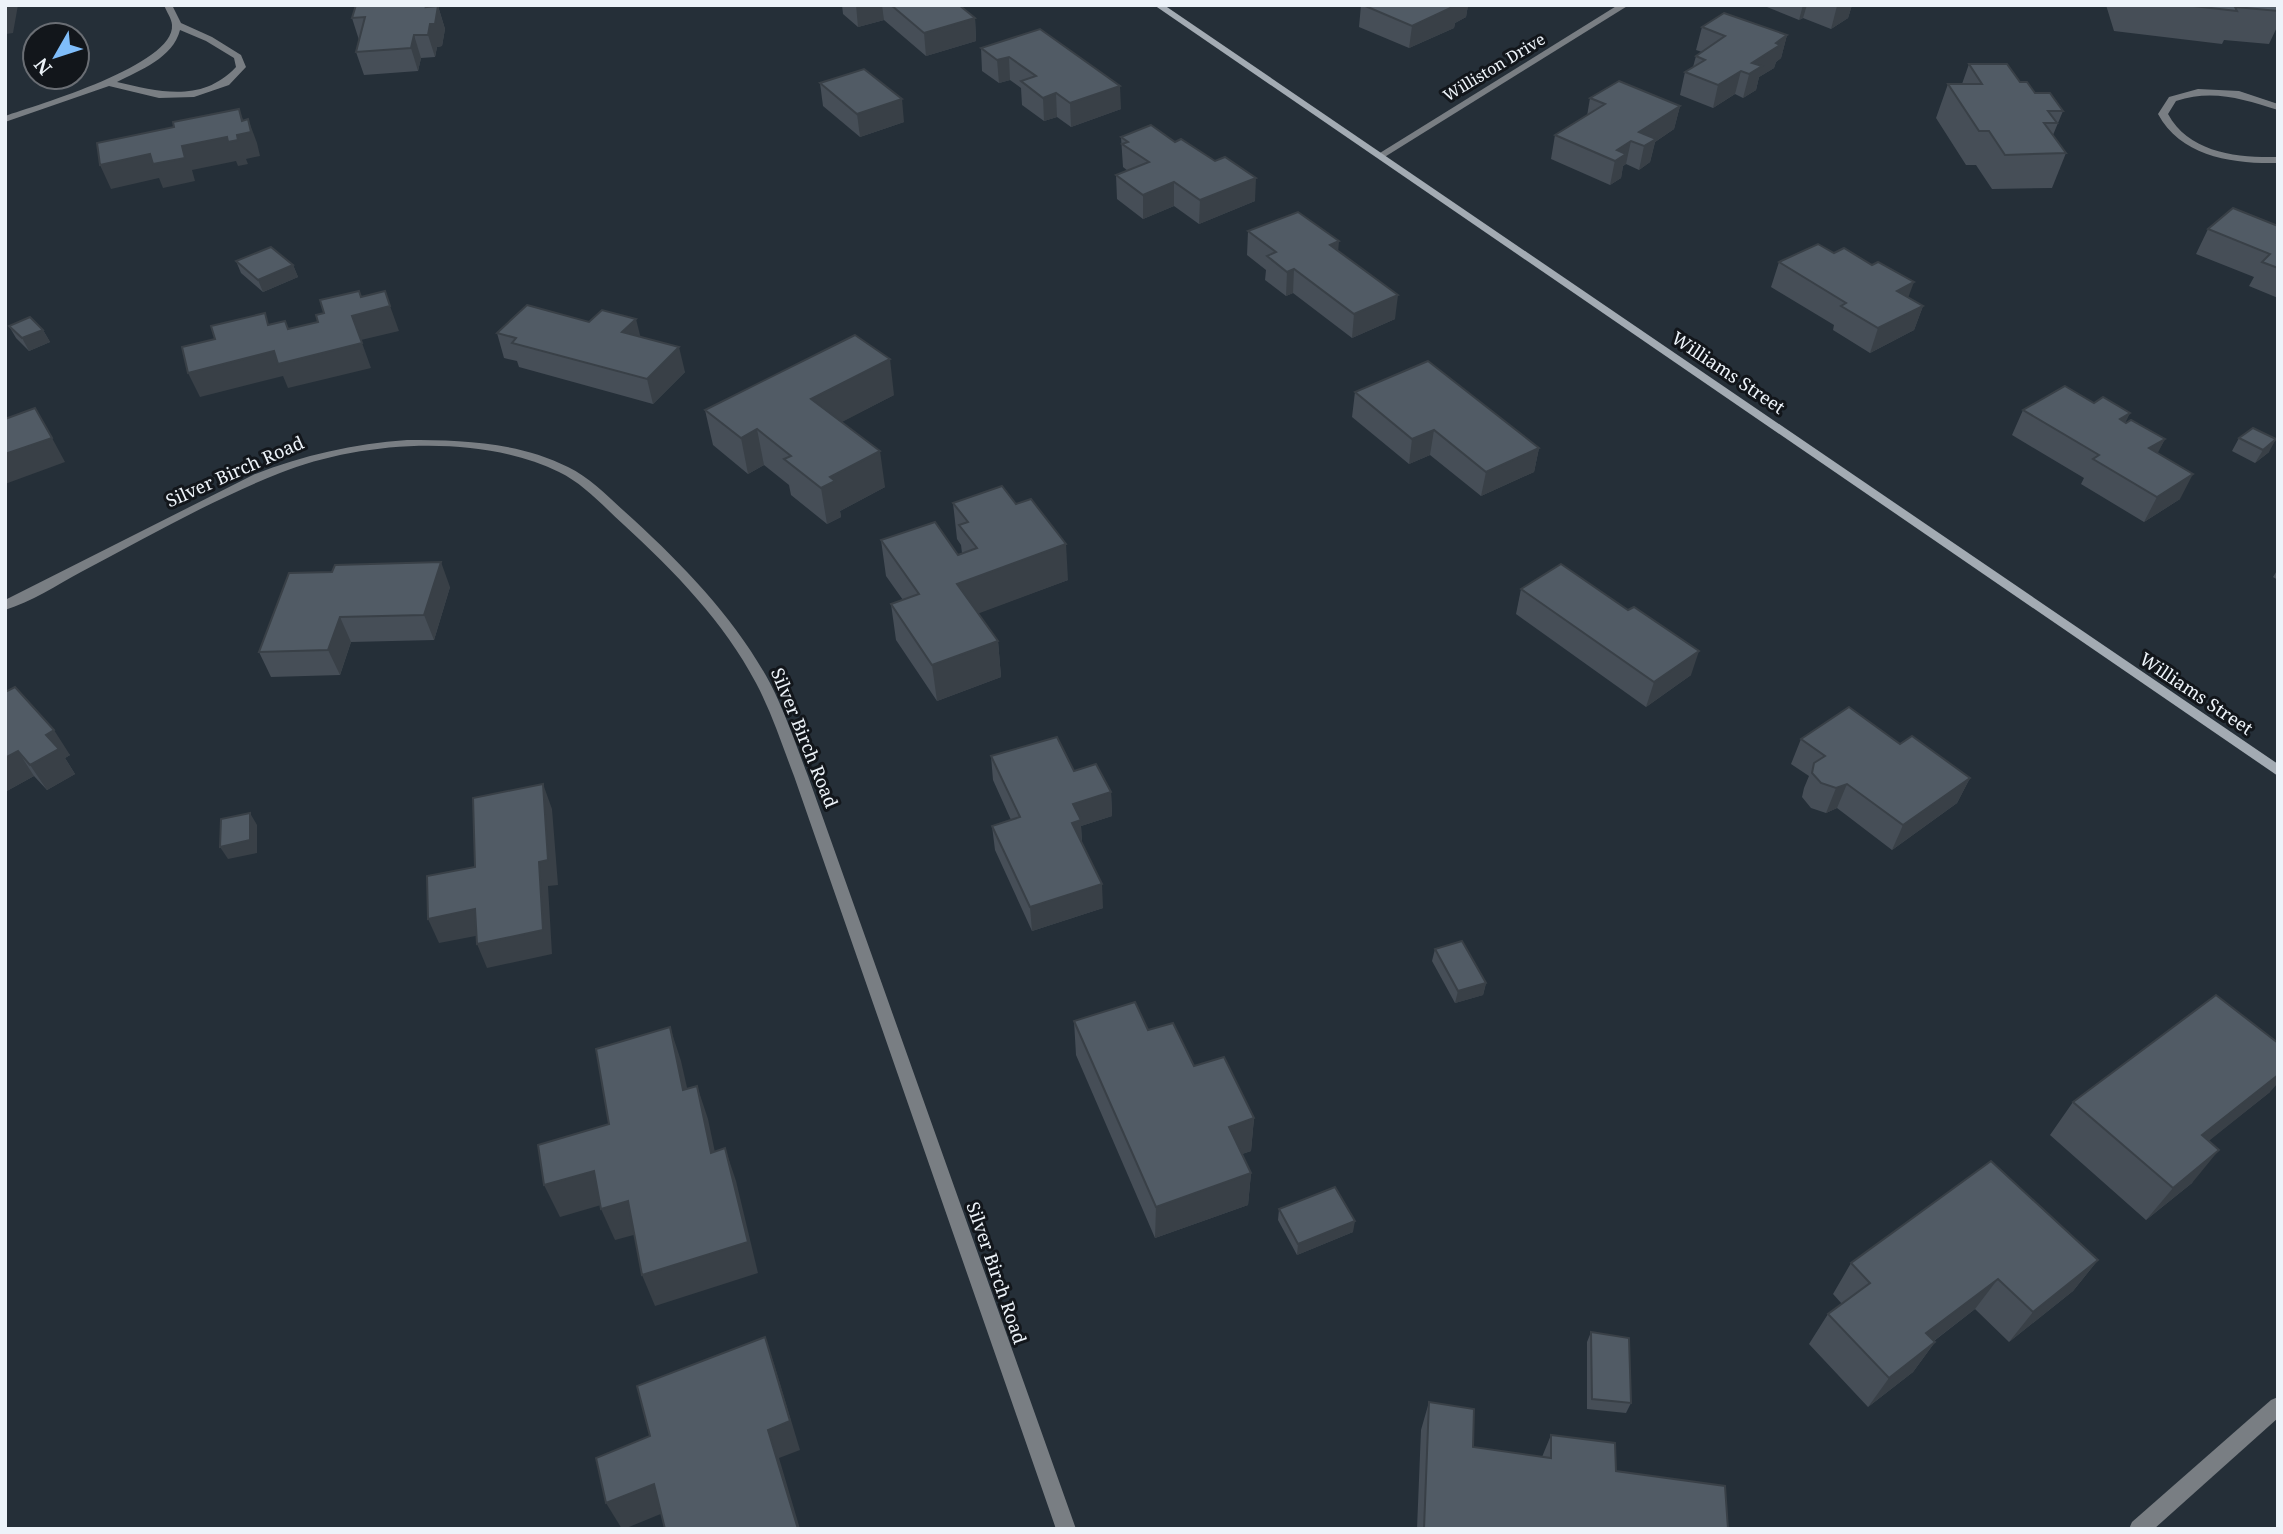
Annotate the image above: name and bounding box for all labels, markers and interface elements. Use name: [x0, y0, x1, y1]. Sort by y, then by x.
north arrow: [21, 21, 91, 91]
street label: Williston Drive: [1439, 28, 1549, 106]
text: N: [28, 53, 58, 81]
street label: Williams Street: [1667, 325, 1790, 419]
street label: Silver Birch Road: [162, 430, 307, 512]
street label: Williams Street: [2135, 646, 2258, 740]
street label: Silver Birch Road: [766, 664, 844, 811]
street label: Silver Birch Road: [961, 1198, 1032, 1347]

